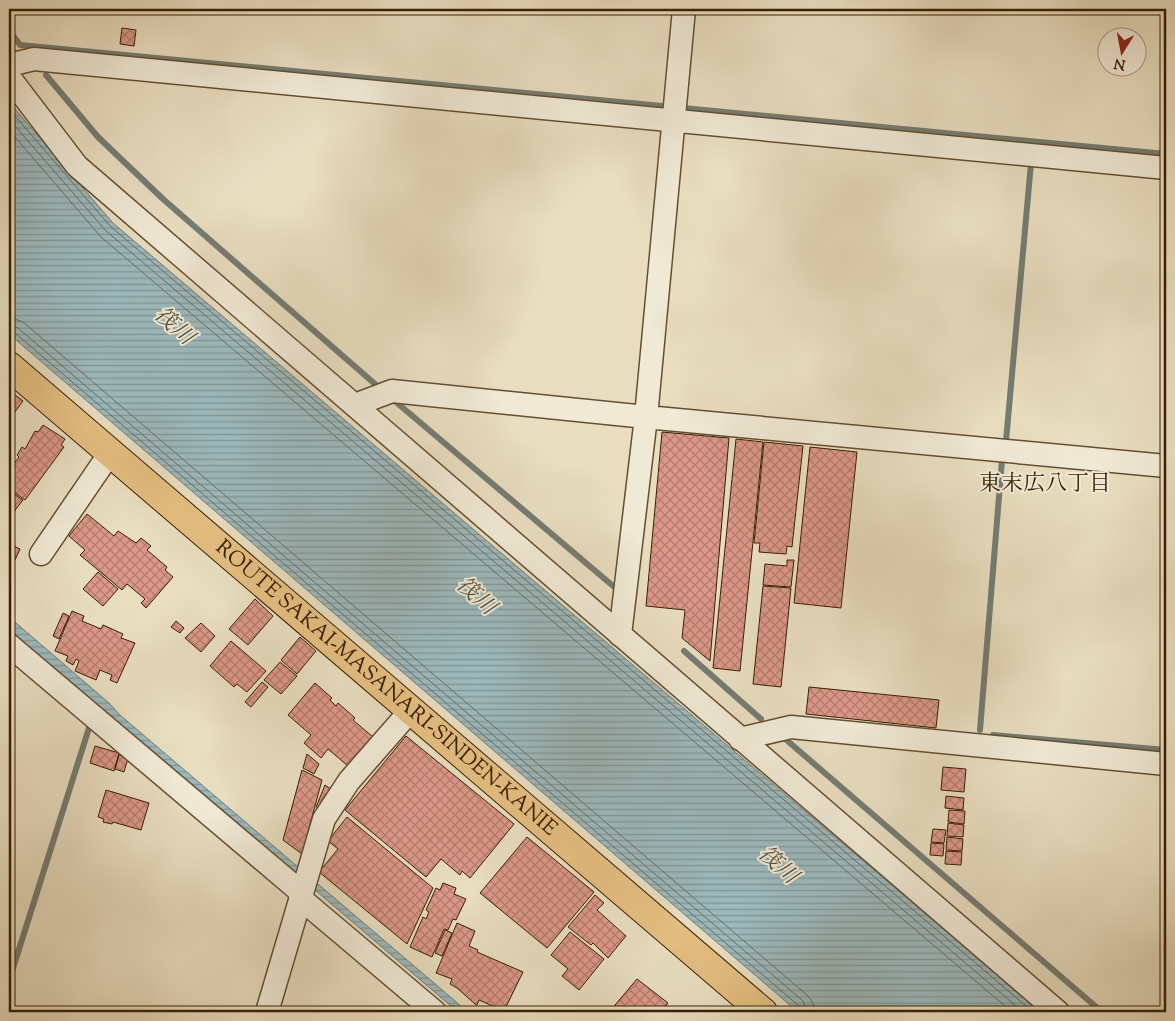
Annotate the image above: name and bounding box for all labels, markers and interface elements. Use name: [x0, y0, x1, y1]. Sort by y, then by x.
north arrow: [1098, 28, 1148, 78]
text: N: [1113, 52, 1127, 74]
water label: 筏川: [146, 300, 202, 355]
district label: 東末広八丁目: [979, 469, 1111, 501]
street label: ROUTE SAKAI-MASANARI-SINDEN-KANIE: [208, 534, 563, 844]
water label: 筏川: [448, 570, 504, 625]
water label: 筏川: [750, 839, 806, 894]

